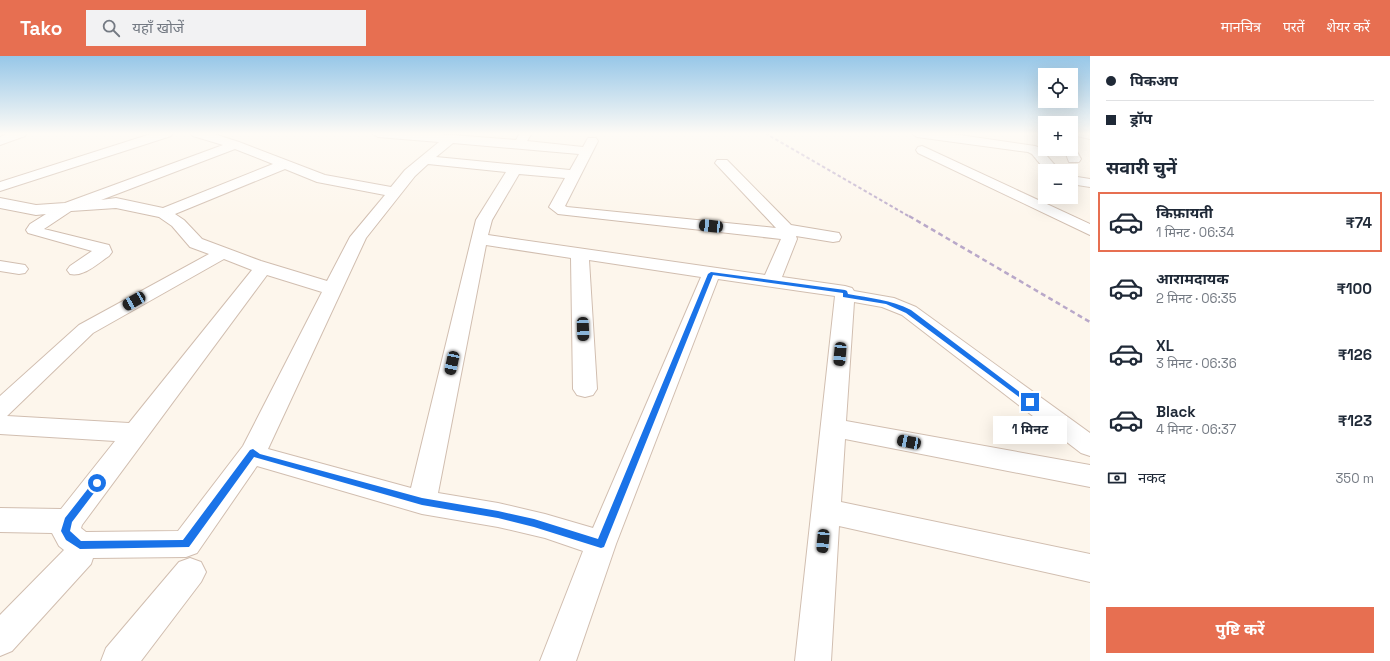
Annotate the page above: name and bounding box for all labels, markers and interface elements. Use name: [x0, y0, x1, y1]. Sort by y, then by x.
search box: [86, 10, 366, 46]
text: Tako: [20, 16, 62, 41]
icon: search: [100, 17, 122, 39]
text: यहाँ खोजें: [132, 18, 184, 37]
text: मानचित्र: [1221, 18, 1261, 36]
text: परतें: [1283, 18, 1305, 36]
text: शेयर करें: [1327, 18, 1370, 36]
map controls: [1038, 68, 1078, 204]
button: locate: [1038, 68, 1078, 108]
text: पिकअप: [1130, 71, 1178, 90]
text: ड्रॉप: [1130, 109, 1152, 128]
button: +: [1038, 116, 1078, 156]
text: सवारी चुनें: [1106, 156, 1177, 179]
button: −: [1038, 164, 1078, 204]
text: किफ़ायती: [1156, 203, 1213, 222]
icon: car: [1108, 204, 1144, 240]
text: ₹74: [1346, 213, 1372, 232]
car: [698, 219, 724, 233]
text: 1 मिनट · 06:34: [1156, 224, 1234, 241]
text: आरामदायक: [1156, 269, 1229, 288]
icon: car: [1108, 270, 1144, 306]
text: ₹100: [1336, 279, 1372, 298]
car: [121, 290, 147, 312]
text: 2 मिनट · 06:35: [1156, 290, 1236, 307]
car: [577, 317, 589, 341]
icon: car: [1108, 336, 1144, 372]
text: XL: [1156, 336, 1174, 355]
car: [833, 342, 847, 366]
text: ₹126: [1338, 345, 1372, 364]
car: [444, 350, 460, 376]
text: 3 मिनट · 06:36: [1156, 355, 1237, 372]
route end: [1021, 393, 1039, 411]
icon: car: [1108, 402, 1144, 438]
text: Black: [1156, 402, 1196, 421]
text: ₹123: [1338, 411, 1372, 430]
callout: 1 मिनट: [993, 416, 1067, 444]
text: 1 मिनट: [1012, 421, 1048, 438]
text: 4 मिनट · 06:37: [1156, 421, 1236, 438]
car: [896, 434, 922, 450]
icon: cash: [1106, 467, 1128, 489]
text: नकद: [1138, 468, 1166, 487]
text: 350 m: [1336, 470, 1374, 487]
route start: [88, 474, 106, 492]
car: [816, 529, 830, 553]
button: पुष्टि करें: [1106, 607, 1374, 653]

